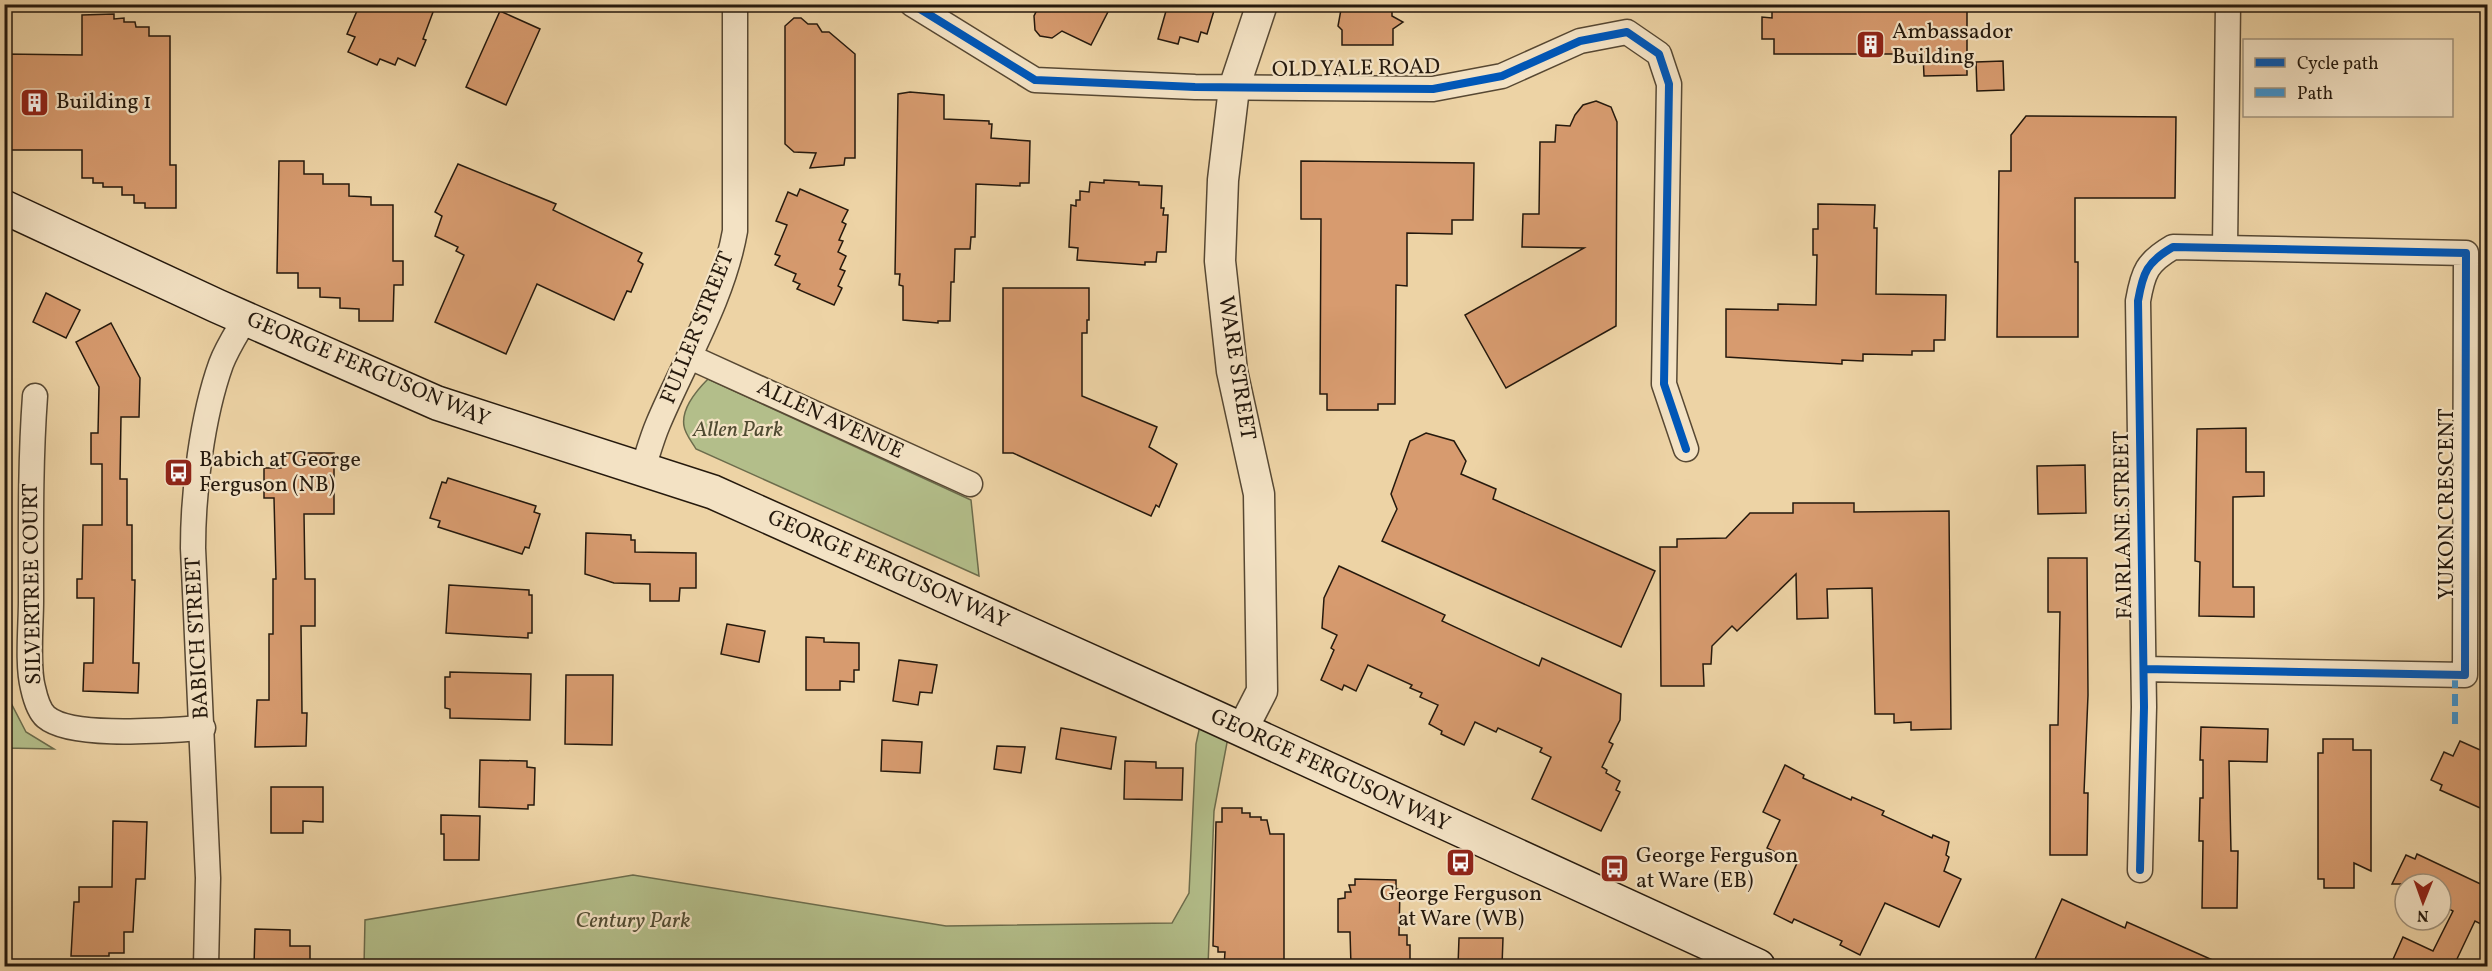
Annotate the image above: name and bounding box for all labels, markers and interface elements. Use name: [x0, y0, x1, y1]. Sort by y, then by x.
place label: Ambassador Building: [1892, 17, 2013, 73]
building icon: Ambassador Building: [1855, 29, 1887, 61]
legend: [2243, 39, 2453, 117]
street label: OLD YALE ROAD: [1272, 52, 1440, 86]
text: Cycle path: [2297, 52, 2379, 77]
text: Path: [2297, 82, 2333, 107]
building icon: Building 1: [19, 86, 51, 118]
place label: Building 1: [56, 87, 152, 118]
street label: FULLER STREET: [653, 247, 743, 409]
street label: WARE STREET: [1209, 294, 1263, 442]
street label: GEORGE FERGUSON WAY: [242, 305, 495, 435]
street label: ALLEN AVENUE: [751, 372, 909, 468]
street label: YUKON CRESCENT: [2432, 408, 2463, 600]
park label: Allen Park: [692, 415, 783, 446]
street label: FAIRLANE STREET: [2107, 430, 2141, 620]
place label: Babich at George Ferguson (NB): [199, 445, 361, 501]
bus stop icon: Babich at George Ferguson (NB): [162, 457, 194, 489]
street label: SILVERTREE COURT: [16, 483, 50, 685]
street label: GEORGE FERGUSON WAY: [762, 503, 1014, 637]
street label: BABICH STREET: [178, 556, 218, 720]
street label: GEORGE FERGUSON WAY: [1205, 702, 1455, 840]
place label: George Ferguson at Ware (EB): [1636, 841, 1798, 897]
bus stop icon: George Ferguson at Ware (WB): [1445, 846, 1477, 878]
bus stop icon: George Ferguson at Ware (EB): [1599, 853, 1631, 885]
north arrow: [2393, 872, 2453, 932]
place label: George Ferguson at Ware (WB): [1380, 879, 1542, 935]
text: N: [2416, 904, 2429, 926]
park label: Century Park: [575, 906, 691, 937]

